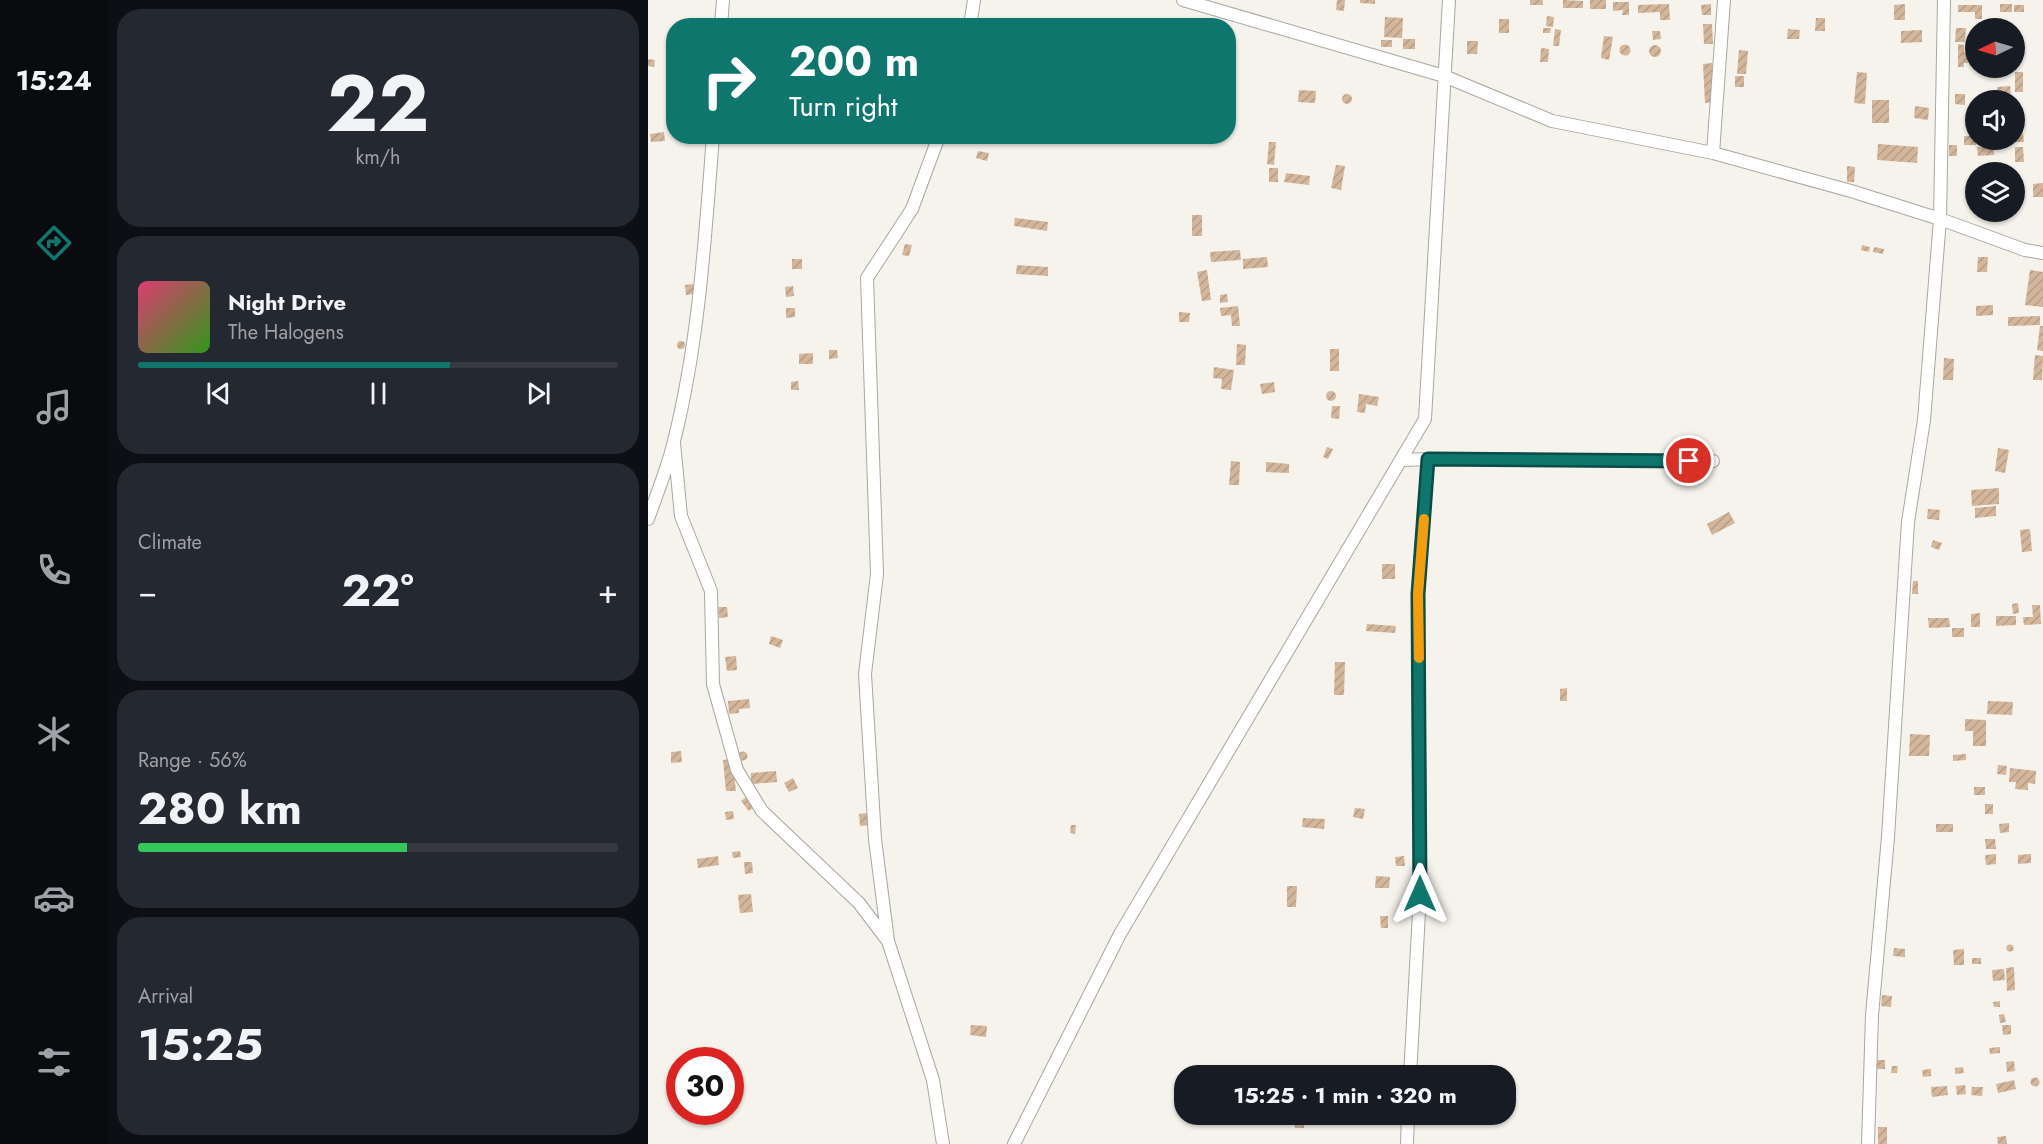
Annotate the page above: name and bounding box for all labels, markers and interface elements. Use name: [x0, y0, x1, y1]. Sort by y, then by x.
north arrow: [1965, 18, 2025, 78]
map controls: [1965, 18, 2025, 222]
text: 200 m: [789, 31, 919, 92]
icon: right: [690, 42, 768, 120]
text: 22: [327, 48, 429, 160]
text: 15:24: [16, 61, 92, 100]
text: Turn right: [789, 87, 897, 126]
button: sound: [1965, 90, 2025, 150]
text: km/h: [355, 143, 401, 172]
button: layers: [1965, 162, 2025, 222]
icon: directions: [33, 222, 75, 264]
text: Night Drive: [228, 286, 346, 318]
text: The Halogens: [228, 318, 344, 347]
icon: previous: [202, 377, 235, 410]
icon: pause: [362, 377, 395, 410]
icon: next: [522, 377, 555, 410]
icon: music: [33, 386, 75, 428]
pin: [1663, 435, 1714, 486]
icon: arrive: [1672, 444, 1705, 477]
text: Climate: [138, 528, 202, 557]
icon: phone: [33, 549, 75, 591]
text: 22°: [341, 558, 414, 623]
text: −: [138, 568, 157, 615]
text: +: [598, 568, 618, 615]
icon: climate: [33, 713, 75, 755]
text: Range · 56%: [138, 746, 247, 775]
text: 280 km: [138, 776, 302, 841]
position arrow: [1388, 862, 1452, 926]
icon: car: [33, 877, 75, 919]
text: Arrival: [138, 982, 193, 1011]
text: 15:25: [138, 1012, 263, 1077]
icon: filters: [33, 1041, 75, 1083]
speed limit sign: 30: [666, 1047, 744, 1125]
text: 15:25 · 1 min · 320 m: [1233, 1079, 1457, 1111]

